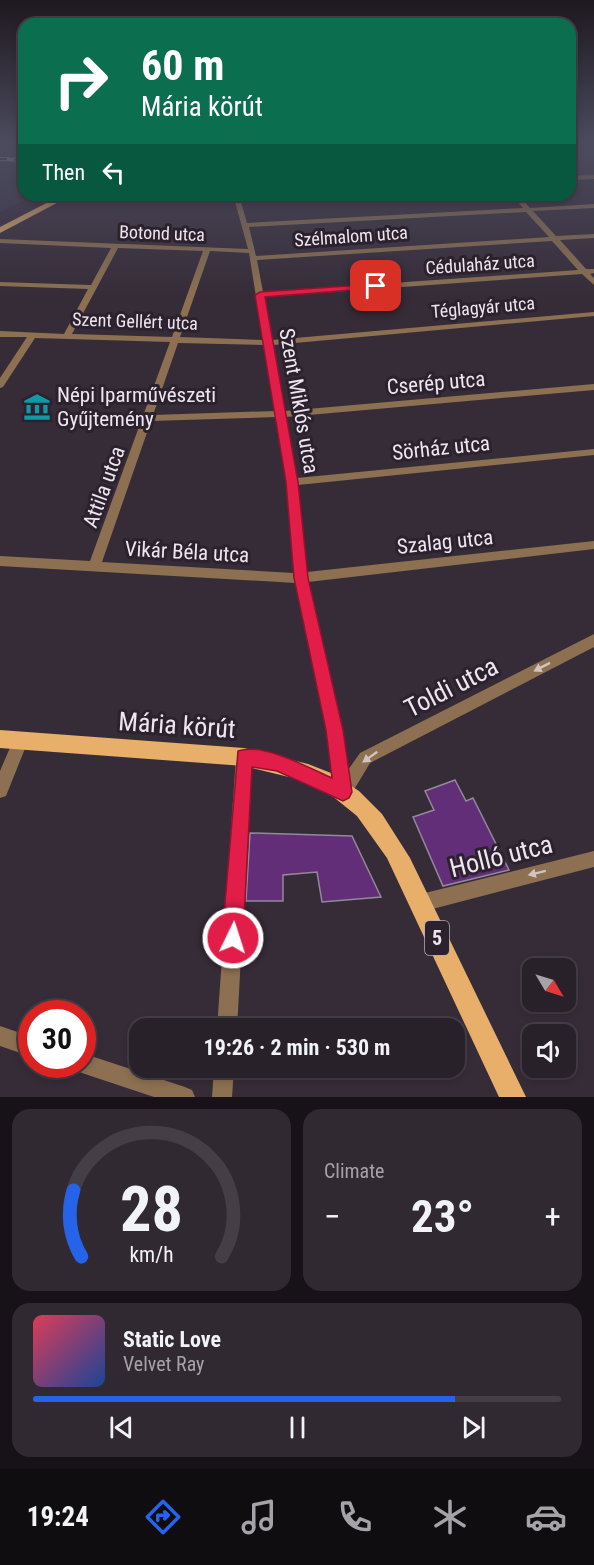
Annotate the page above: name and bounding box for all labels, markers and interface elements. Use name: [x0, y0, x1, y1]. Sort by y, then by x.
text: 60 m: [141, 41, 224, 90]
icon: right: [42, 42, 120, 120]
text: Mária körút: [141, 91, 263, 123]
icon: left: [97, 156, 130, 189]
text: Then: [42, 160, 85, 185]
street label: Botond utca: [119, 221, 205, 245]
street label: Szélmalom utca: [294, 222, 408, 250]
street label: Cédulaház utca: [425, 250, 535, 278]
pin: [350, 260, 401, 311]
icon: arrive: [359, 269, 392, 302]
street label: Téglagyár utca: [430, 292, 536, 322]
street label: Szent Gellért utca: [72, 308, 198, 334]
street label: Szent Miklós utca: [274, 327, 324, 475]
street label: Cserép utca: [386, 367, 486, 399]
place label: Népi Iparművészeti Gyűjtemény: [57, 383, 216, 431]
museum icon: Népi Iparművészeti Gyűjtemény: [22, 392, 52, 422]
street label: Sörház utca: [391, 431, 491, 465]
street label: Attila utca: [78, 443, 130, 531]
street label: Szalag utca: [396, 525, 494, 559]
street label: Vikár Béla utca: [124, 537, 250, 567]
street label: Toldi utca: [399, 651, 503, 723]
one-way arrow: [533, 662, 550, 672]
street label: Mária körút: [117, 706, 237, 744]
one-way arrow: [362, 751, 378, 763]
street label: Holló utca: [446, 829, 556, 883]
one-way arrow: [528, 869, 547, 879]
position arrow: [201, 906, 265, 970]
road number: 5: [425, 921, 449, 955]
north arrow: [522, 958, 576, 1012]
map controls: [522, 958, 576, 1078]
speed limit sign: 30: [18, 1000, 96, 1078]
button: sound: [522, 1024, 576, 1078]
text: 19:26 · 2 min · 530 m: [204, 1035, 390, 1060]
text: Climate: [324, 1159, 384, 1183]
text: 28: [120, 1173, 183, 1246]
text: 23°: [411, 1190, 474, 1243]
text: −: [324, 1197, 341, 1236]
text: +: [545, 1197, 561, 1236]
text: km/h: [129, 1242, 174, 1267]
text: Static Love: [123, 1327, 221, 1352]
text: Velvet Ray: [123, 1352, 204, 1376]
icon: previous: [105, 1411, 138, 1444]
icon: pause: [281, 1411, 314, 1444]
icon: next: [457, 1411, 490, 1444]
icon: directions: [142, 1496, 184, 1538]
icon: music: [238, 1496, 280, 1538]
icon: phone: [334, 1496, 376, 1538]
icon: climate: [429, 1496, 471, 1538]
icon: car: [525, 1496, 567, 1538]
text: 19:24: [27, 1501, 89, 1533]

